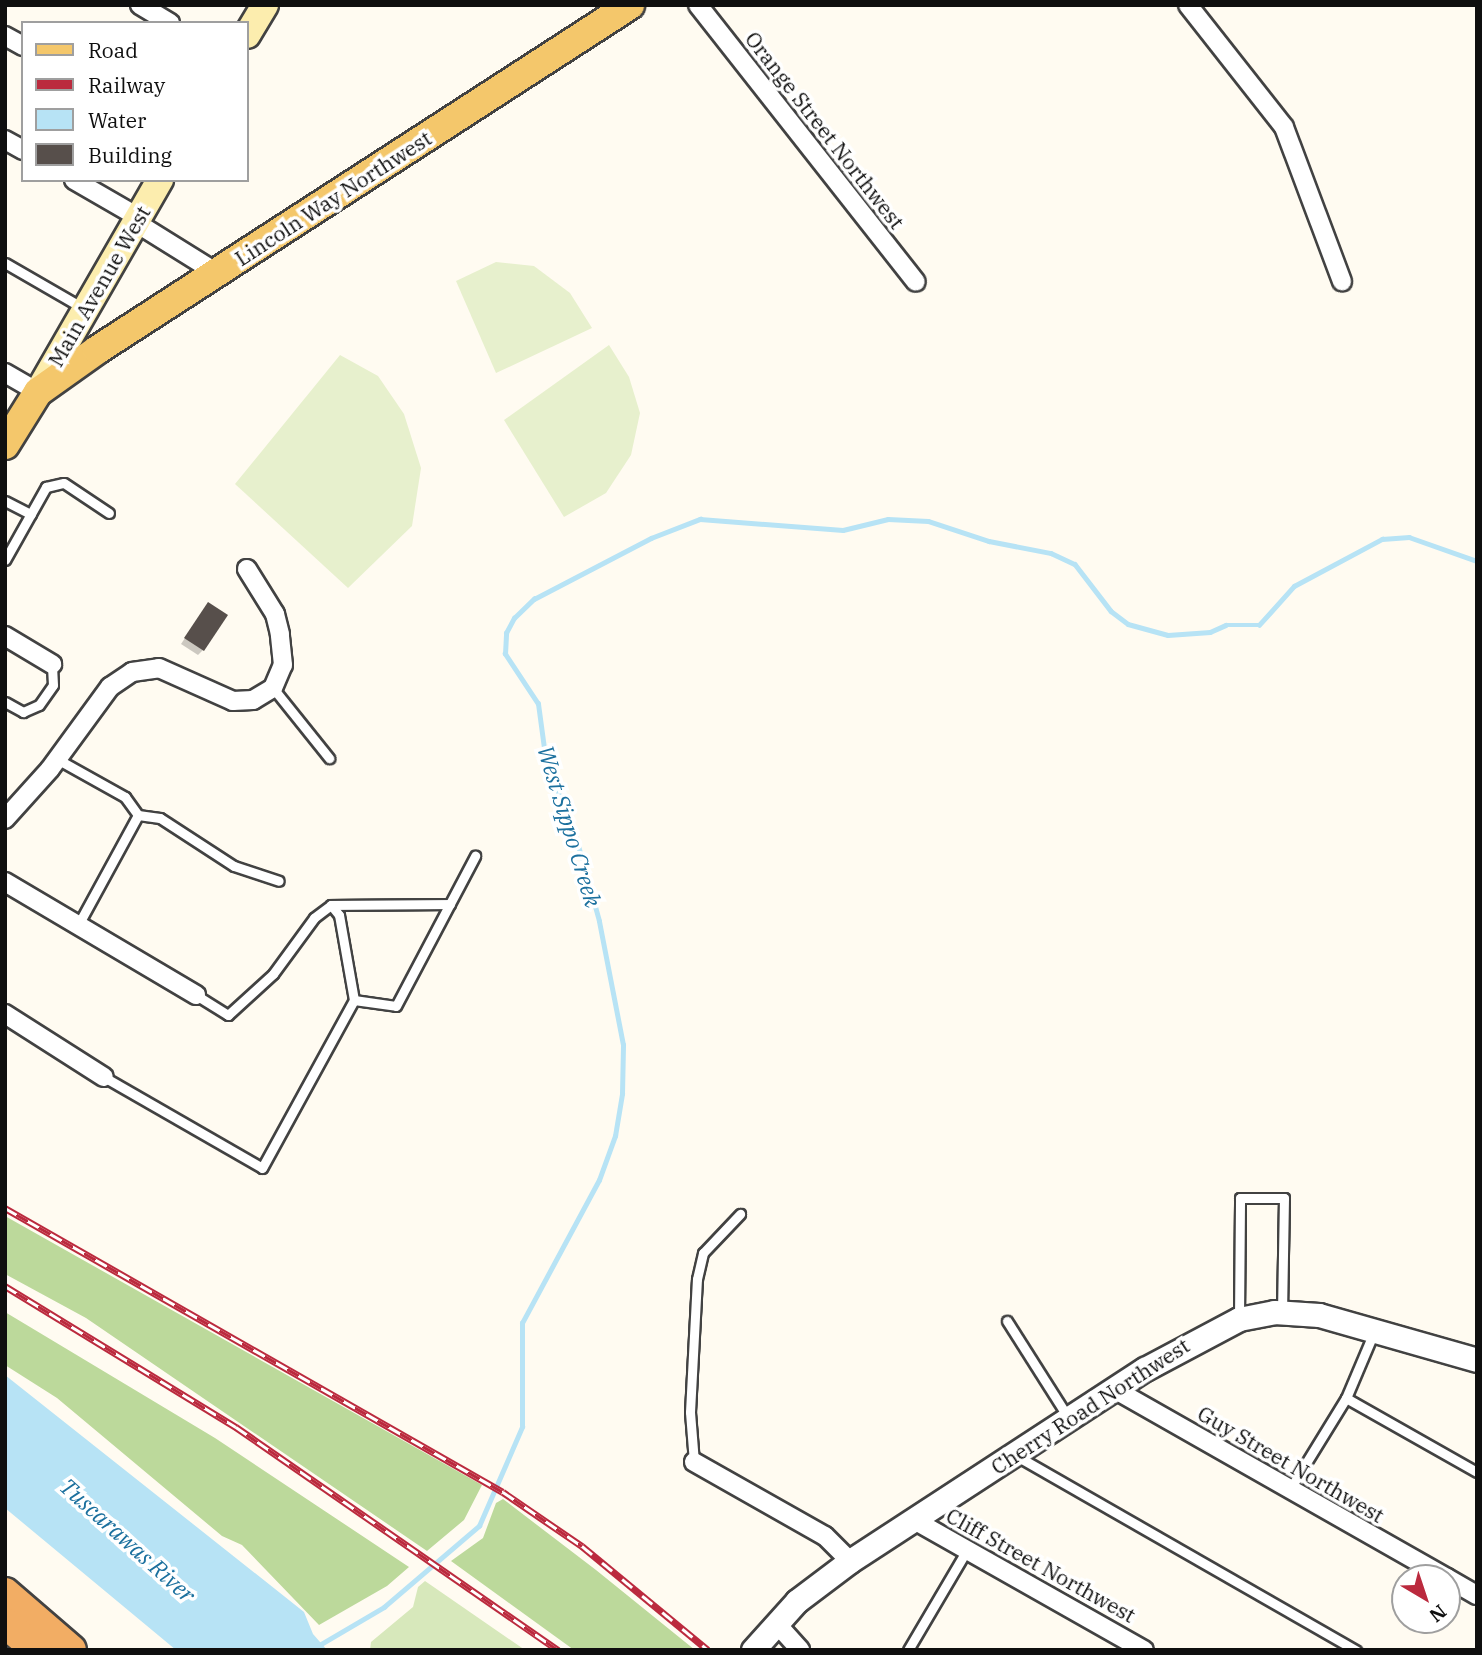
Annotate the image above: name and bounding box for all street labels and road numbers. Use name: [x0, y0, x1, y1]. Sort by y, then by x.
street label: Orange Street Northwest: [740, 26, 910, 234]
street label: Lincoln Way Northwest: [230, 125, 436, 271]
street label: Main Avenue West: [43, 201, 155, 371]
street label: Cherry Road Northwest: [986, 1332, 1194, 1480]
street label: Guy Street Northwest: [1193, 1400, 1389, 1528]
street label: Cliff Street Northwest: [942, 1502, 1140, 1628]

